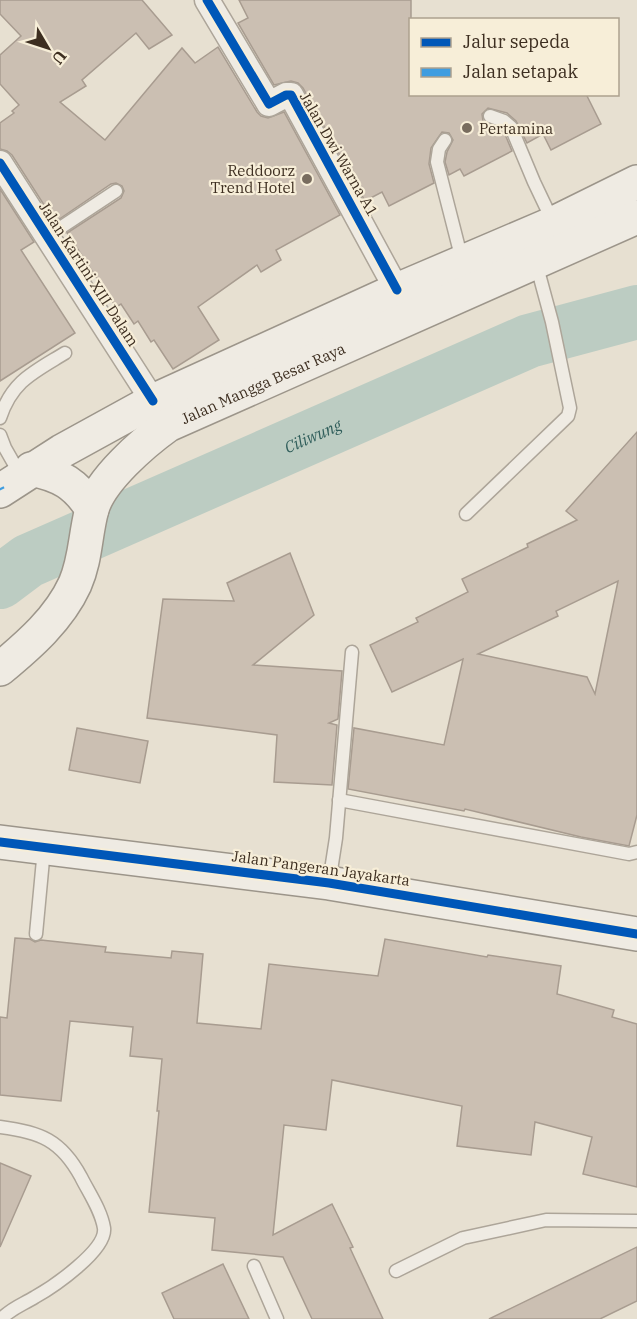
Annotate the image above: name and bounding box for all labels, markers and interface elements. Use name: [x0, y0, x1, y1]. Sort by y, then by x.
north arrow: [18, 18, 78, 78]
legend: [409, 18, 619, 96]
text: Jalur sepeda: [463, 30, 570, 53]
text: U: [48, 46, 71, 69]
text: Jalan setapak: [463, 60, 579, 83]
street label: Jalan Dwi Warna A1: [296, 89, 382, 219]
place label: Pertamina: [479, 119, 553, 138]
marker: Pertamina: [460, 121, 474, 135]
place label: Reddoorz Trend Hotel: [210, 161, 295, 197]
marker: Reddoorz Trend Hotel: [300, 172, 314, 186]
street label: Jalan Kartini XIII Dalam: [35, 198, 143, 350]
street label: Jalan Mangga Besar Raya: [178, 338, 348, 428]
water label: Ciliwung: [281, 414, 345, 457]
street label: Jalan Pangeran Jayakarta: [231, 846, 411, 890]

